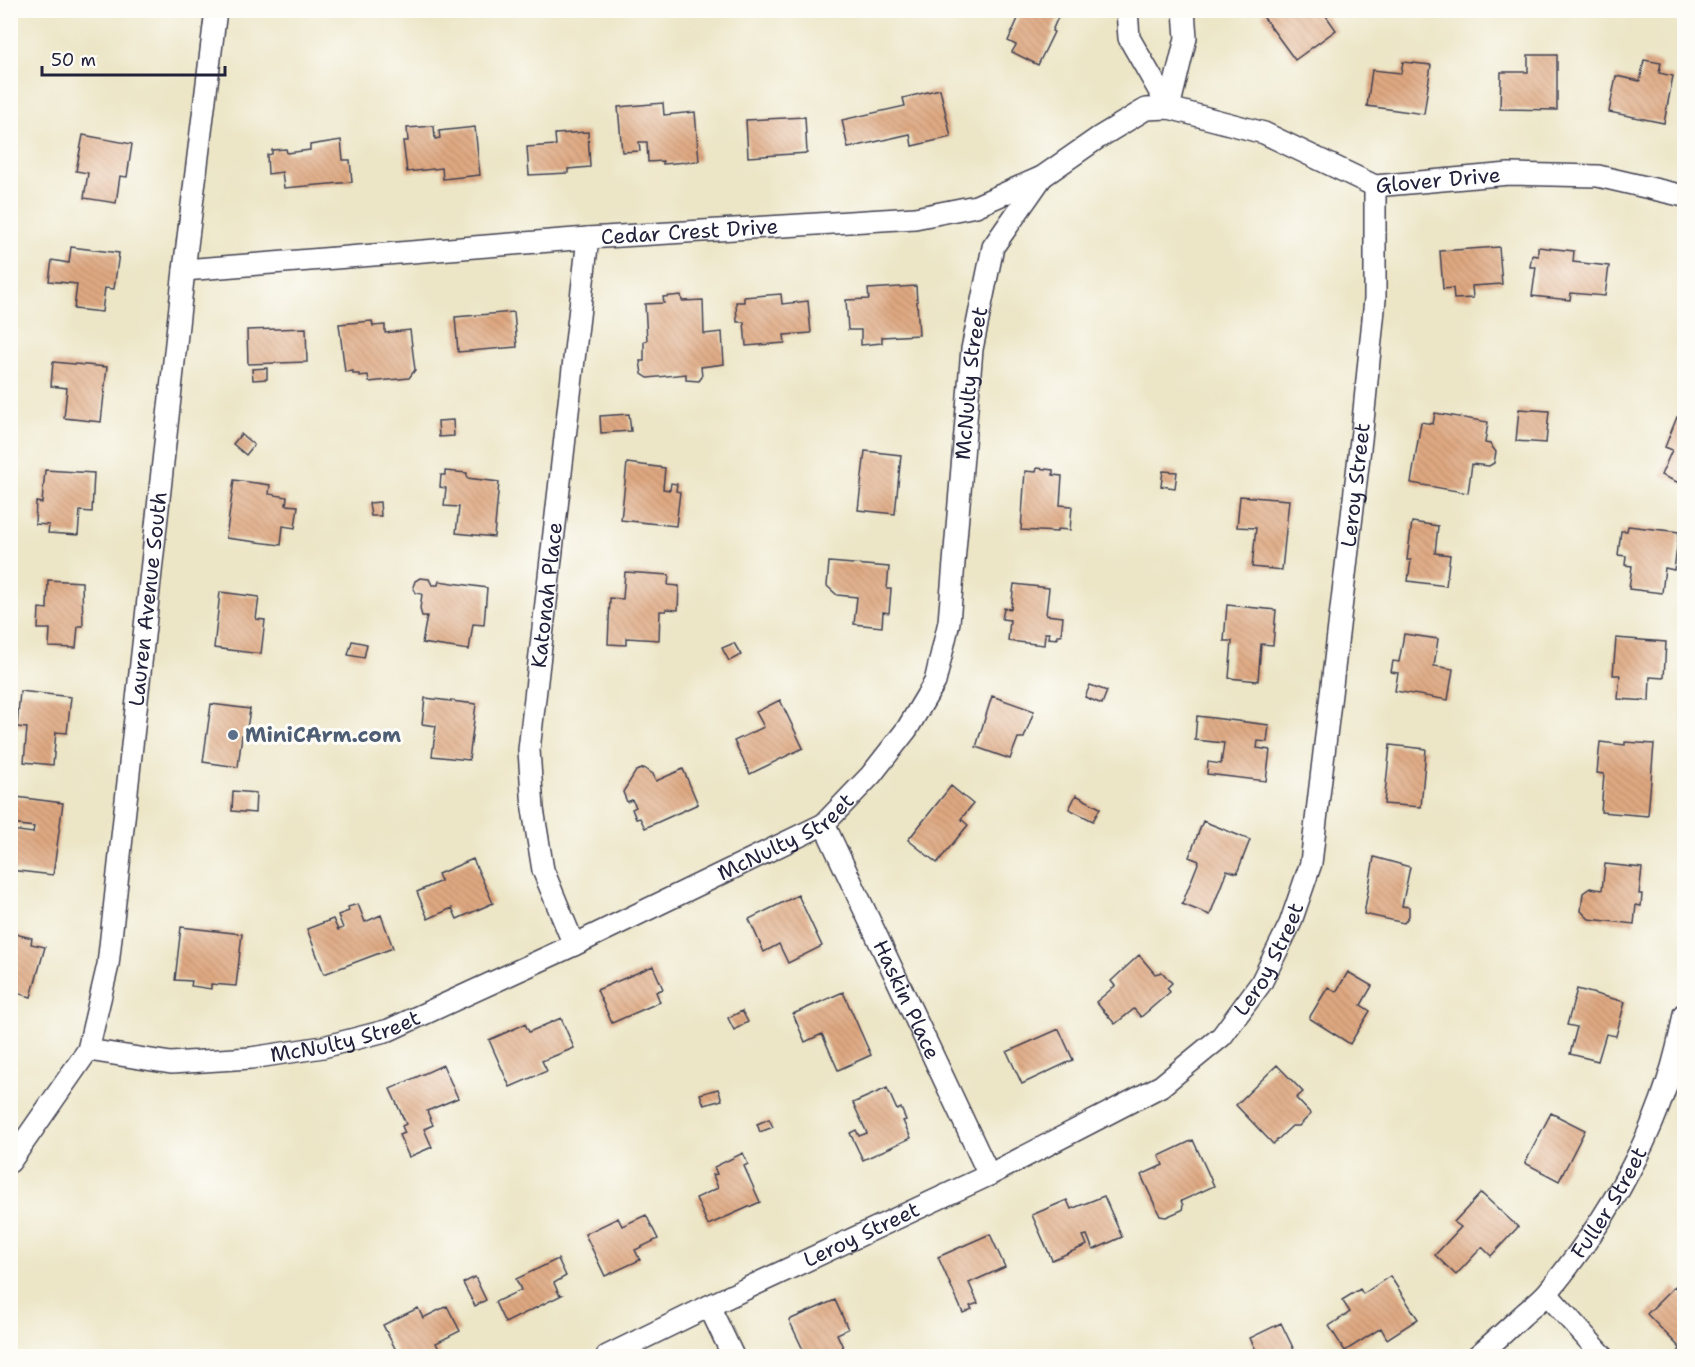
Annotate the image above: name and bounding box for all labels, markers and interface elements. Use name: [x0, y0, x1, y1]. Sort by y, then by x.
scale bar: [42, 39, 225, 77]
text: 50 m: [51, 48, 96, 72]
street label: Glover Drive: [1374, 161, 1502, 200]
street label: Cedar Crest Drive: [600, 212, 779, 251]
street label: McNulty Street: [949, 304, 994, 461]
street label: Leroy Street: [1334, 421, 1377, 549]
street label: Lauren Avenue South: [122, 490, 174, 708]
street label: Katonah Place: [525, 521, 569, 670]
place label: MiniCArm.com: [245, 721, 401, 749]
marker: MiniCArm.com: [226, 728, 240, 742]
street label: McNulty Street: [713, 787, 860, 887]
street label: Leroy Street: [1227, 899, 1310, 1022]
street label: Haskin Place: [866, 935, 947, 1064]
street label: McNulty Street: [268, 1004, 425, 1069]
street label: Fuller Street: [1565, 1142, 1653, 1264]
street label: Leroy Street: [799, 1195, 924, 1274]

